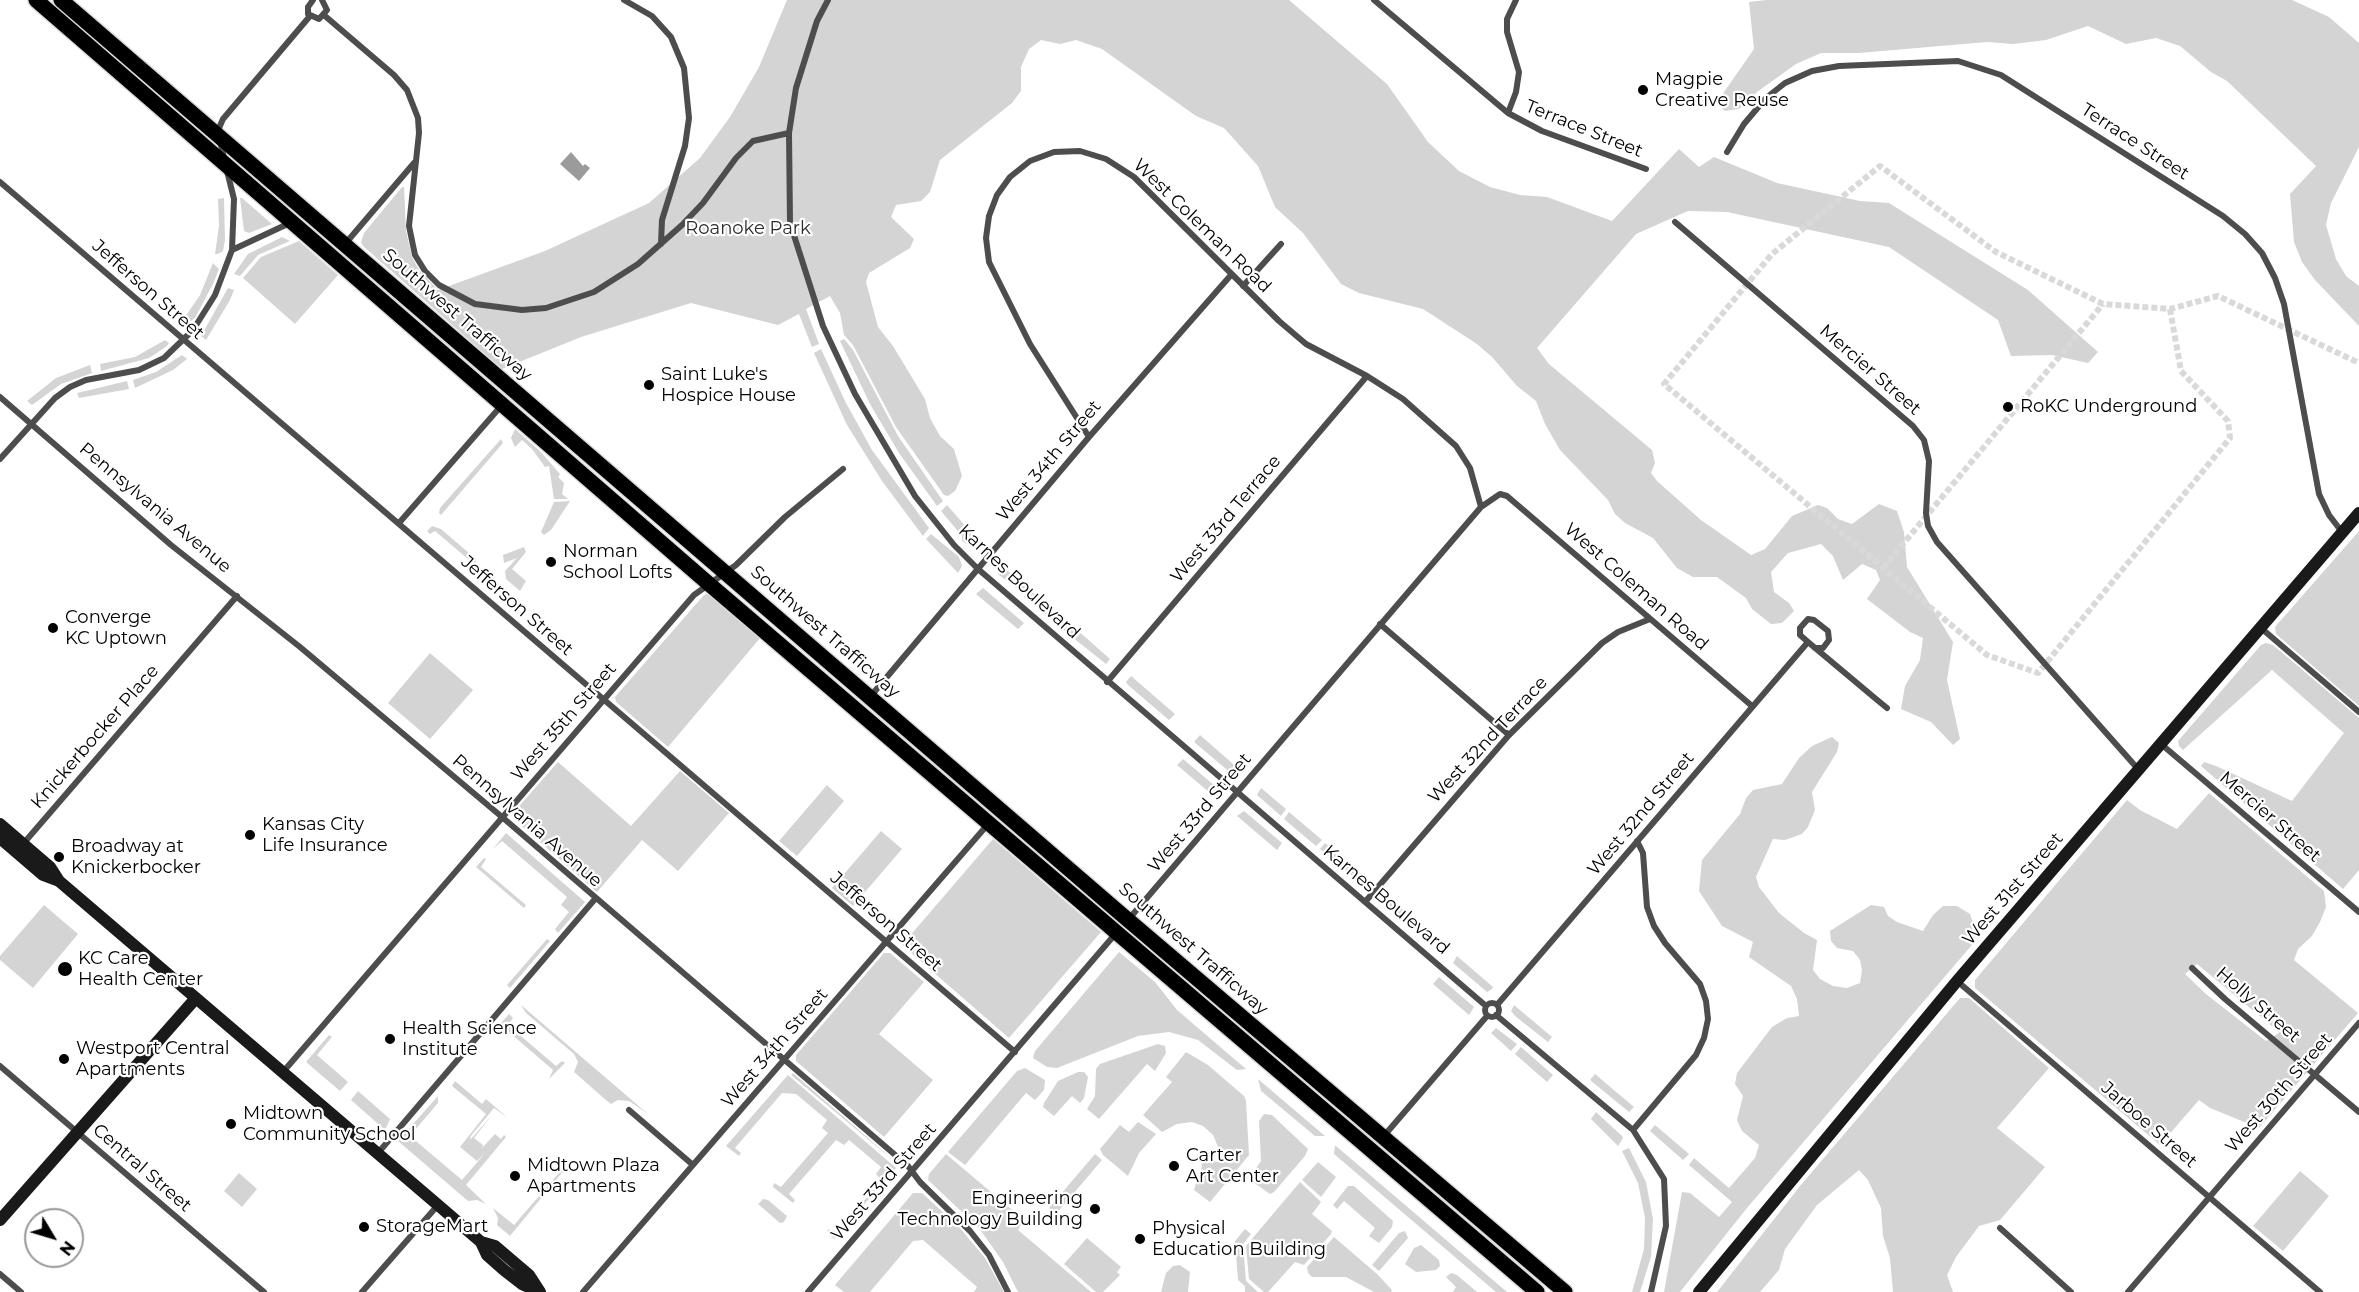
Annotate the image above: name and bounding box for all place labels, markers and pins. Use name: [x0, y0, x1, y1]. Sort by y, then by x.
place label: Magpie Creative Reuse: [1655, 69, 1789, 112]
marker: Magpie Creative Reuse: [1636, 83, 1650, 97]
place label: Saint Luke's Hospice House: [661, 364, 796, 406]
marker: Saint Luke's Hospice House: [642, 378, 656, 392]
place label: RoKC Underground: [2020, 396, 2197, 418]
marker: RoKC Underground: [2001, 400, 2015, 414]
place label: Norman School Lofts: [563, 541, 672, 584]
marker: Norman School Lofts: [544, 555, 558, 569]
place label: Converge KC Uptown: [65, 607, 167, 650]
marker: Converge KC Uptown: [46, 621, 60, 635]
place label: Kansas City Life Insurance: [262, 814, 388, 856]
marker: Kansas City Life Insurance: [243, 828, 257, 842]
place label: Broadway at Knickerbocker: [71, 836, 201, 878]
marker: Broadway at Knickerbocker: [52, 850, 66, 864]
place label: KC Care Health Center: [78, 948, 203, 990]
marker: KC Care Health Center: [56, 960, 74, 978]
place label: Health Science Institute: [402, 1018, 537, 1060]
marker: Health Science Institute: [383, 1032, 397, 1046]
place label: Westport Central Apartments: [76, 1038, 230, 1080]
marker: Westport Central Apartments: [57, 1052, 71, 1066]
place label: Midtown Community School: [243, 1103, 416, 1146]
marker: Midtown Community School: [224, 1117, 238, 1131]
place label: Carter Art Center: [1186, 1145, 1279, 1188]
place label: Midtown Plaza Apartments: [527, 1155, 660, 1198]
marker: Carter Art Center: [1167, 1159, 1181, 1173]
marker: Midtown Plaza Apartments: [508, 1169, 522, 1183]
place label: Engineering Technology Building: [897, 1188, 1083, 1230]
marker: Engineering Technology Building: [1088, 1202, 1102, 1216]
place label: StorageMart: [376, 1216, 488, 1238]
place label: Physical Education Building: [1152, 1218, 1326, 1260]
marker: StorageMart: [357, 1220, 371, 1234]
marker: Physical Education Building: [1133, 1232, 1147, 1246]

